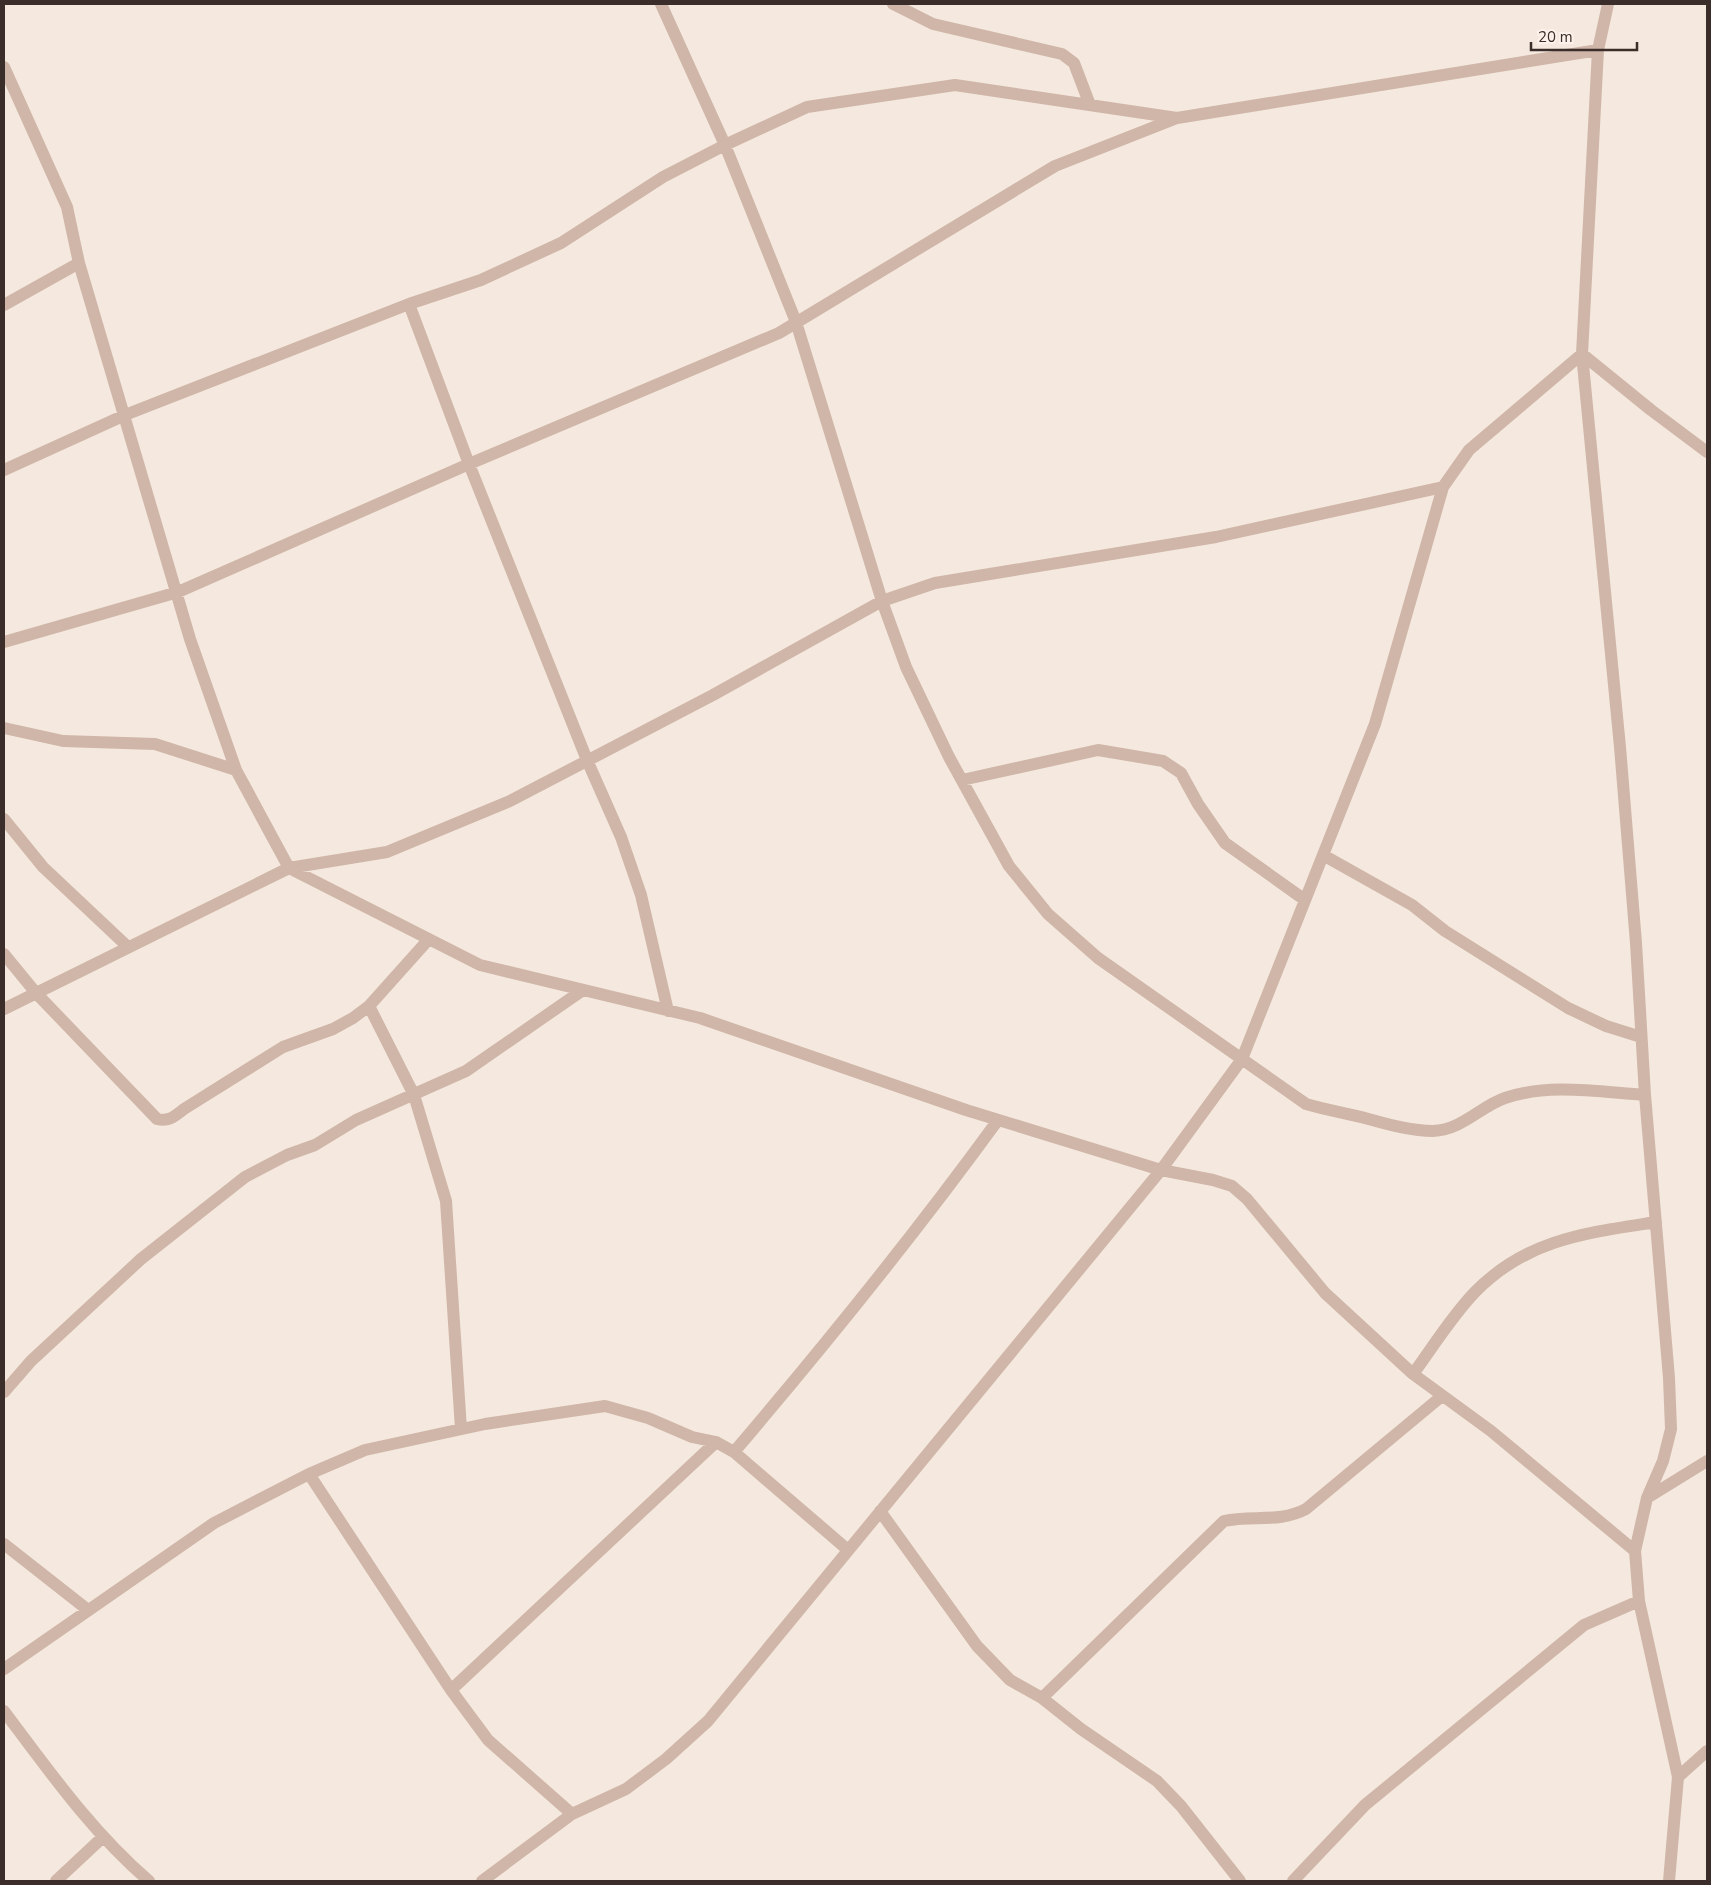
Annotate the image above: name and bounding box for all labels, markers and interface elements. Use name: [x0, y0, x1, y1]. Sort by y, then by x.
scale bar: [1531, 20, 1637, 52]
text: 20 m: [1538, 27, 1573, 47]

